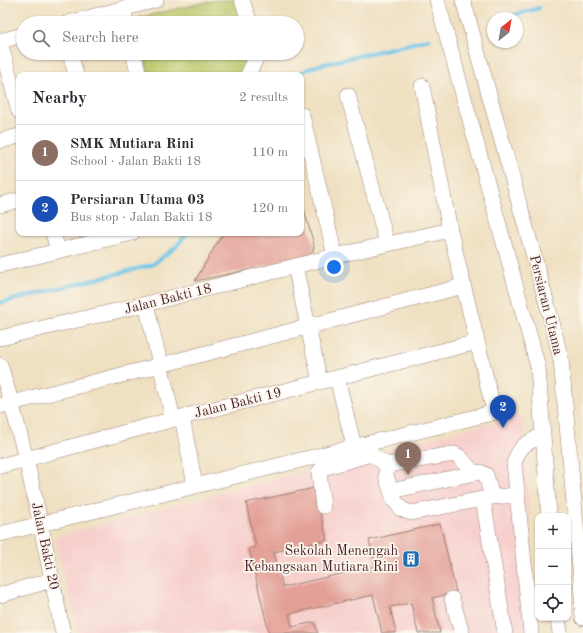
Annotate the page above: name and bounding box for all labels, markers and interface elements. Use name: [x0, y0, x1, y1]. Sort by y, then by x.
north arrow: [487, 12, 523, 48]
search box: [16, 16, 304, 60]
icon: search: [30, 27, 52, 49]
text: Search here: [62, 31, 139, 46]
text: Nearby: [32, 90, 87, 107]
text: 2 results: [239, 91, 288, 104]
text: SMK Mutiara Rini: [70, 137, 194, 152]
text: 1: [41, 146, 49, 159]
text: 110 m: [251, 146, 288, 159]
text: School · Jalan Bakti 18: [70, 155, 201, 168]
text: Persiaran Utama 03: [70, 193, 205, 208]
text: 2: [41, 202, 49, 215]
text: 120 m: [251, 202, 288, 215]
text: Bus stop · Jalan Bakti 18: [70, 211, 212, 224]
street label: Persiaran Utama: [527, 254, 565, 357]
your location: [324, 257, 344, 277]
street label: Jalan Bakti 18: [123, 281, 213, 317]
street label: Jalan Bakti 19: [193, 385, 283, 421]
pin: 2: [490, 395, 516, 428]
pin: 1: [395, 442, 421, 475]
street label: Jalan Bakti 20: [29, 501, 61, 591]
map controls: [535, 513, 571, 621]
button: +: [535, 513, 571, 549]
place label: Sekolah Menengah Kebangsaan Mutiara Rini: [244, 544, 398, 574]
building icon: Sekolah Menengah Kebangsaan Mutiara Rini: [401, 549, 421, 569]
button: −: [535, 549, 571, 585]
button: locate: [535, 585, 571, 621]

